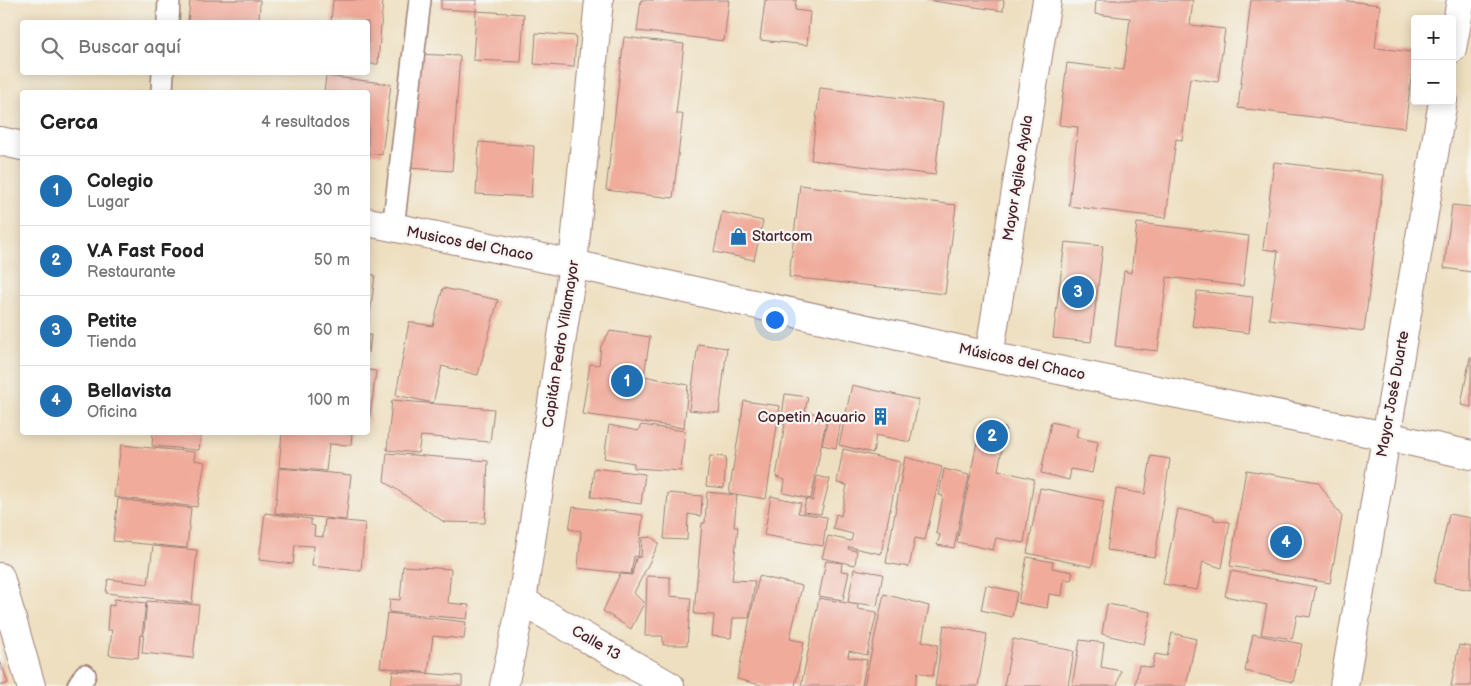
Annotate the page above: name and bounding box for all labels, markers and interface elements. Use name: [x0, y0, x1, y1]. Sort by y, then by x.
map controls: [1411, 15, 1456, 105]
button: +: [1411, 15, 1456, 60]
search box: [20, 20, 370, 75]
icon: search: [38, 34, 66, 62]
text: Buscar aquí: [78, 36, 181, 59]
button: −: [1411, 60, 1456, 105]
text: Cerca: [40, 110, 98, 135]
text: 4 resultados: [261, 113, 350, 132]
street label: Mayor Agileo Ayala: [999, 114, 1037, 242]
text: Colegio: [87, 170, 153, 193]
text: 1: [53, 181, 59, 200]
text: 30 m: [313, 181, 350, 200]
text: Lugar: [87, 193, 129, 212]
street label: Musicos del Chaco: [405, 222, 535, 266]
shop icon: Startcom: [728, 226, 748, 246]
place label: Startcom: [752, 227, 812, 246]
text: V.A Fast Food: [87, 240, 204, 263]
text: 2: [51, 251, 61, 270]
text: 50 m: [314, 251, 350, 270]
street label: Capitán Pedro Villamayor: [538, 258, 584, 429]
text: Restaurante: [87, 263, 176, 282]
pin: 3: [1062, 273, 1094, 311]
your location: [762, 307, 788, 333]
text: Petite: [87, 310, 137, 333]
text: 3: [51, 321, 61, 340]
text: 60 m: [313, 321, 350, 340]
street label: Mayor José Duarte: [1373, 329, 1413, 459]
text: Tienda: [87, 333, 136, 352]
street label: Músicos del Chaco: [957, 339, 1087, 385]
pin: 1: [611, 362, 643, 400]
text: Bellavista: [87, 380, 172, 403]
text: 4: [51, 391, 61, 410]
text: 100 m: [307, 391, 350, 410]
text: Oficina: [87, 403, 137, 422]
building icon: Copetin Acuario: [870, 407, 890, 427]
place label: Copetin Acuario: [757, 408, 866, 427]
pin: 2: [976, 417, 1008, 455]
pin: 4: [1270, 523, 1302, 561]
street label: Calle 13: [568, 621, 624, 665]

